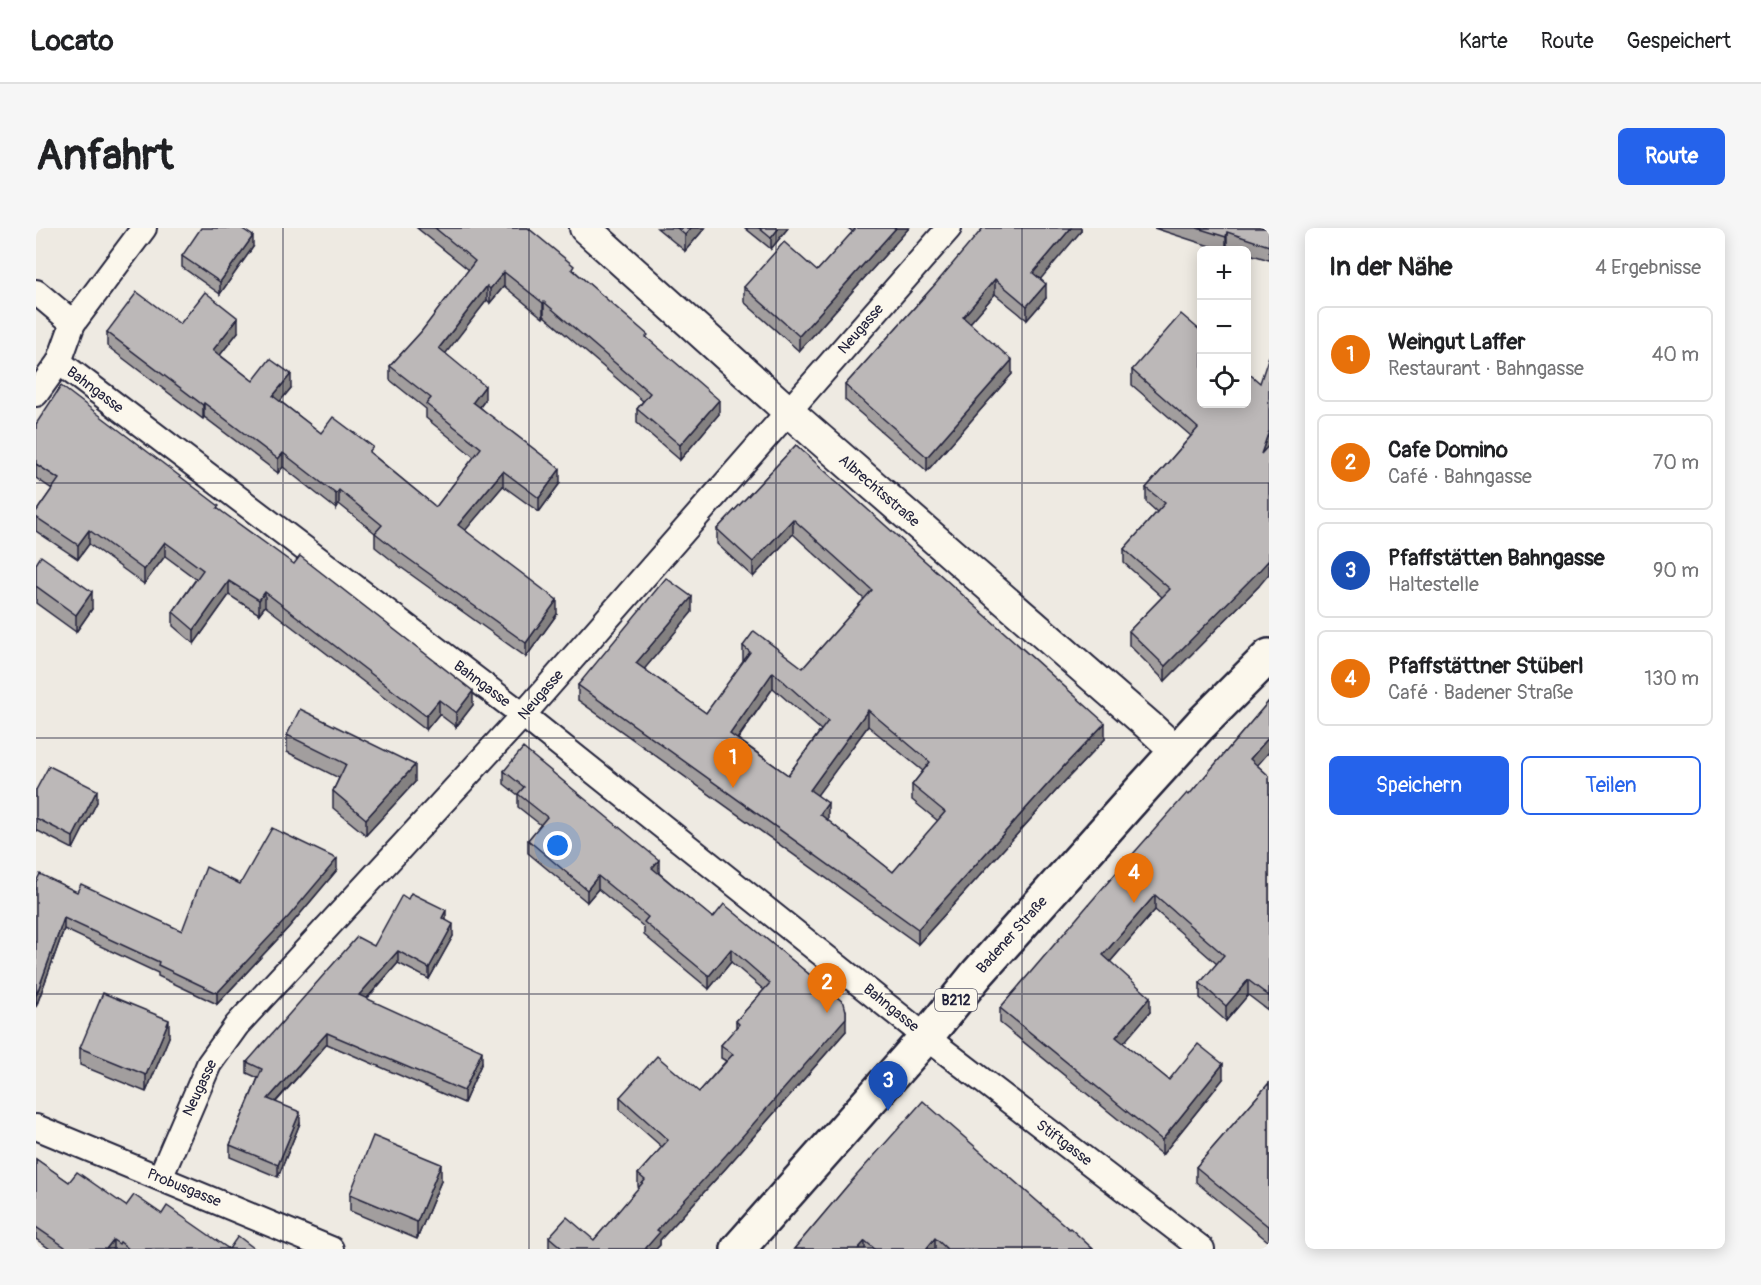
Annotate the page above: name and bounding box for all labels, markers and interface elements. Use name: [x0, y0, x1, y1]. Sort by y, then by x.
text: Locato: [30, 24, 114, 59]
text: Karte: [1459, 28, 1508, 55]
text: Route: [1541, 28, 1594, 55]
text: Gespeichert: [1627, 28, 1731, 55]
button: Route: [1618, 128, 1725, 185]
text: Anfahrt: [36, 130, 174, 182]
map controls: [1197, 246, 1251, 408]
button: +: [1197, 246, 1251, 300]
text: In der Nähe: [1329, 251, 1452, 283]
text: 4 Ergebnisse: [1595, 255, 1701, 280]
street label: Neugasse: [834, 300, 888, 358]
button: −: [1197, 300, 1251, 354]
text: Weingut Laffer: [1388, 328, 1525, 356]
text: 1: [1347, 342, 1354, 367]
text: 40 m: [1652, 342, 1699, 367]
button: locate: [1197, 354, 1251, 408]
text: Restaurant · Bahngasse: [1388, 356, 1584, 381]
street label: Bahngasse: [63, 362, 128, 418]
text: Cafe Domino: [1388, 436, 1508, 464]
text: 2: [1345, 450, 1356, 475]
text: 70 m: [1653, 450, 1699, 475]
street label: Albrechtsstraße: [835, 451, 924, 532]
text: Café · Bahngasse: [1388, 464, 1532, 489]
text: Pfaffstätten Bahngasse: [1388, 544, 1605, 572]
text: 3: [1345, 558, 1356, 583]
text: 90 m: [1653, 558, 1699, 583]
text: Haltestelle: [1388, 572, 1479, 597]
text: Pfaffstättner Stüberl: [1388, 652, 1583, 680]
street label: Bahngasse: [450, 656, 515, 712]
street label: Neugasse: [514, 666, 568, 724]
text: 4: [1345, 666, 1356, 691]
text: 130 m: [1644, 666, 1699, 691]
text: Café · Badener Straße: [1388, 680, 1573, 705]
pin: 1: [714, 738, 752, 788]
button: Speichern: [1329, 756, 1509, 815]
button: Teilen: [1521, 756, 1701, 815]
your location: [543, 831, 572, 860]
pin: 4: [1114, 854, 1154, 903]
street label: Badener Straße: [972, 892, 1052, 977]
pin: 2: [808, 964, 846, 1013]
street label: Bahngasse: [859, 980, 923, 1037]
road number: B212: [935, 989, 977, 1011]
street label: Neugasse: [179, 1056, 222, 1119]
pin: 3: [868, 1062, 908, 1111]
street label: Stiftgasse: [1032, 1116, 1096, 1170]
street label: Probusgasse: [144, 1165, 224, 1212]

